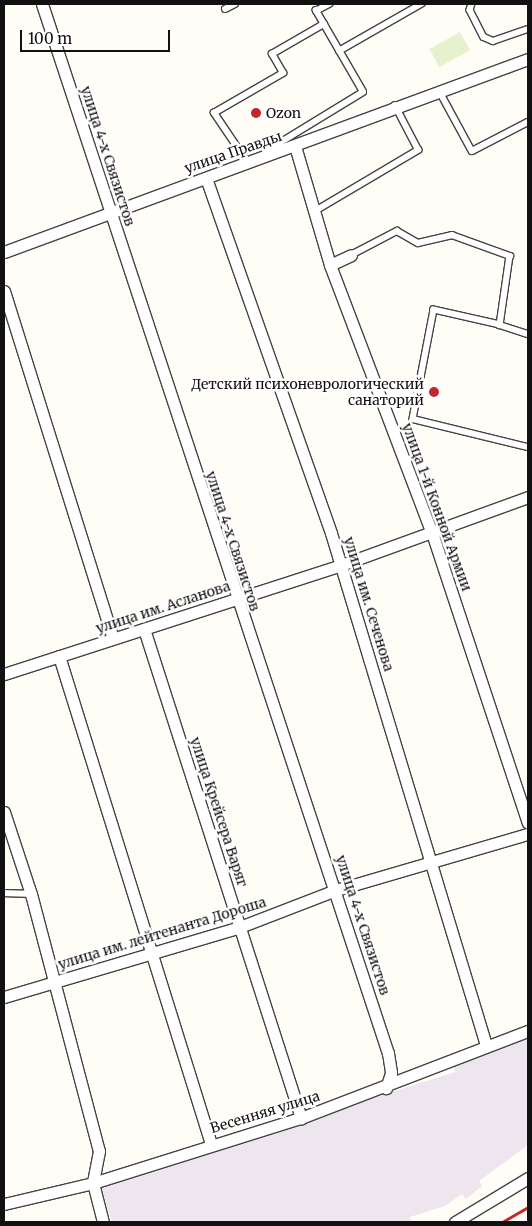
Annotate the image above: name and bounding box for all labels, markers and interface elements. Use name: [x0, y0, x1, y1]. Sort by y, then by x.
scale bar: [22, 20, 172, 52]
text: 100 m: [28, 29, 72, 48]
street label: улица 4-х Связистов: [77, 84, 139, 228]
place label: Ozon: [266, 105, 301, 121]
marker: Ozon: [250, 107, 262, 119]
street label: улица Правды: [182, 127, 284, 177]
place label: Детский психоневрологический санаторий: [191, 376, 424, 408]
marker: Детский психоневрологический санаторий: [428, 386, 440, 398]
street label: улица 1-й Конной Армии: [399, 421, 475, 593]
street label: улица 4-х Связистов: [202, 469, 264, 613]
street label: улица им. Сеченова: [341, 535, 397, 673]
street label: улица им. Асланова: [94, 577, 232, 637]
street label: улица Крейсера Варяг: [187, 735, 251, 889]
street label: улица 4-х Связистов: [332, 853, 394, 997]
street label: улица им. лейтенанта Дороша: [56, 893, 268, 973]
street label: Весенняя улица: [208, 1087, 322, 1137]

